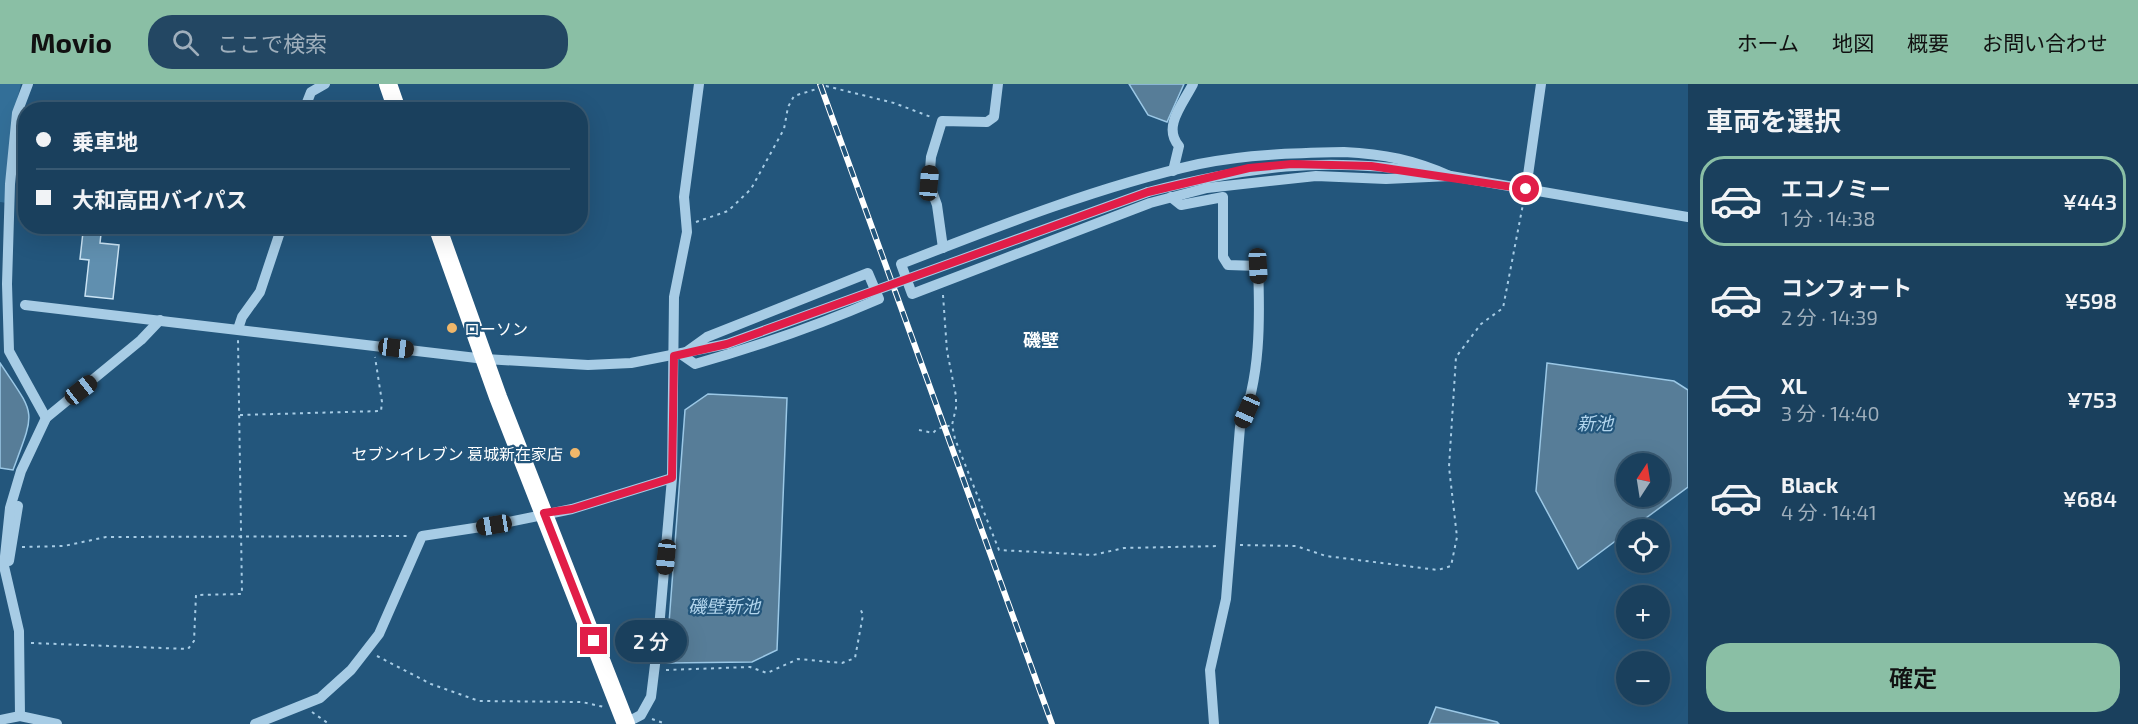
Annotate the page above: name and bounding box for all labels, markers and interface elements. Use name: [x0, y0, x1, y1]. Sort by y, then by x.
search box: [148, 15, 568, 69]
text: Movio: [30, 25, 112, 59]
icon: search: [169, 26, 202, 59]
text: ここで検索: [217, 30, 327, 56]
text: ホーム: [1737, 30, 1799, 55]
text: 地図: [1832, 30, 1874, 55]
text: 概要: [1907, 30, 1949, 55]
text: お問い合わせ: [1982, 30, 2108, 55]
text: 車両を選択: [1706, 104, 1841, 136]
text: 乗車地: [72, 128, 138, 154]
car: [918, 164, 940, 202]
icon: car: [1709, 174, 1763, 228]
route start: [1512, 175, 1539, 202]
text: エコノミー: [1781, 175, 1891, 201]
text: 大和高田バイパス: [72, 186, 248, 212]
text: ¥443: [2063, 188, 2117, 214]
text: 1 分 · 14:38: [1781, 206, 1875, 230]
car: [1248, 248, 1268, 284]
icon: car: [1709, 273, 1763, 327]
text: コンフォート: [1781, 274, 1912, 300]
text: ¥598: [2064, 287, 2117, 313]
text: 2 分 · 14:39: [1781, 305, 1878, 329]
place label: ローソン: [464, 319, 528, 338]
marker: ローソン: [445, 321, 459, 335]
district label: 磯壁: [1023, 329, 1059, 351]
car: [377, 337, 415, 359]
car: [61, 372, 101, 408]
icon: car: [1709, 372, 1763, 426]
text: XL: [1781, 372, 1807, 398]
text: ¥753: [2067, 386, 2117, 412]
car: [1231, 391, 1263, 431]
text: 3 分 · 14:40: [1781, 401, 1880, 425]
water label: 新池: [1577, 412, 1615, 434]
place label: セブンイレブン 葛城新在家店: [351, 444, 563, 463]
marker: セブンイレブン 葛城新在家店: [568, 446, 582, 460]
north arrow: [1616, 453, 1670, 507]
map controls: [1616, 453, 1670, 705]
icon: car: [1709, 471, 1763, 525]
text: Black: [1781, 471, 1838, 497]
text: ¥684: [2063, 485, 2117, 511]
text: 4 分 · 14:41: [1781, 500, 1877, 524]
car: [475, 513, 513, 537]
button: locate: [1616, 519, 1670, 573]
car: [655, 538, 677, 576]
button: +: [1616, 585, 1670, 639]
water label: 磯壁新池: [688, 595, 762, 617]
callout: 2 分: [615, 620, 687, 662]
route end: [580, 627, 607, 654]
text: 2 分: [633, 629, 669, 653]
button: 確定: [1706, 643, 2120, 712]
button: −: [1616, 651, 1670, 705]

